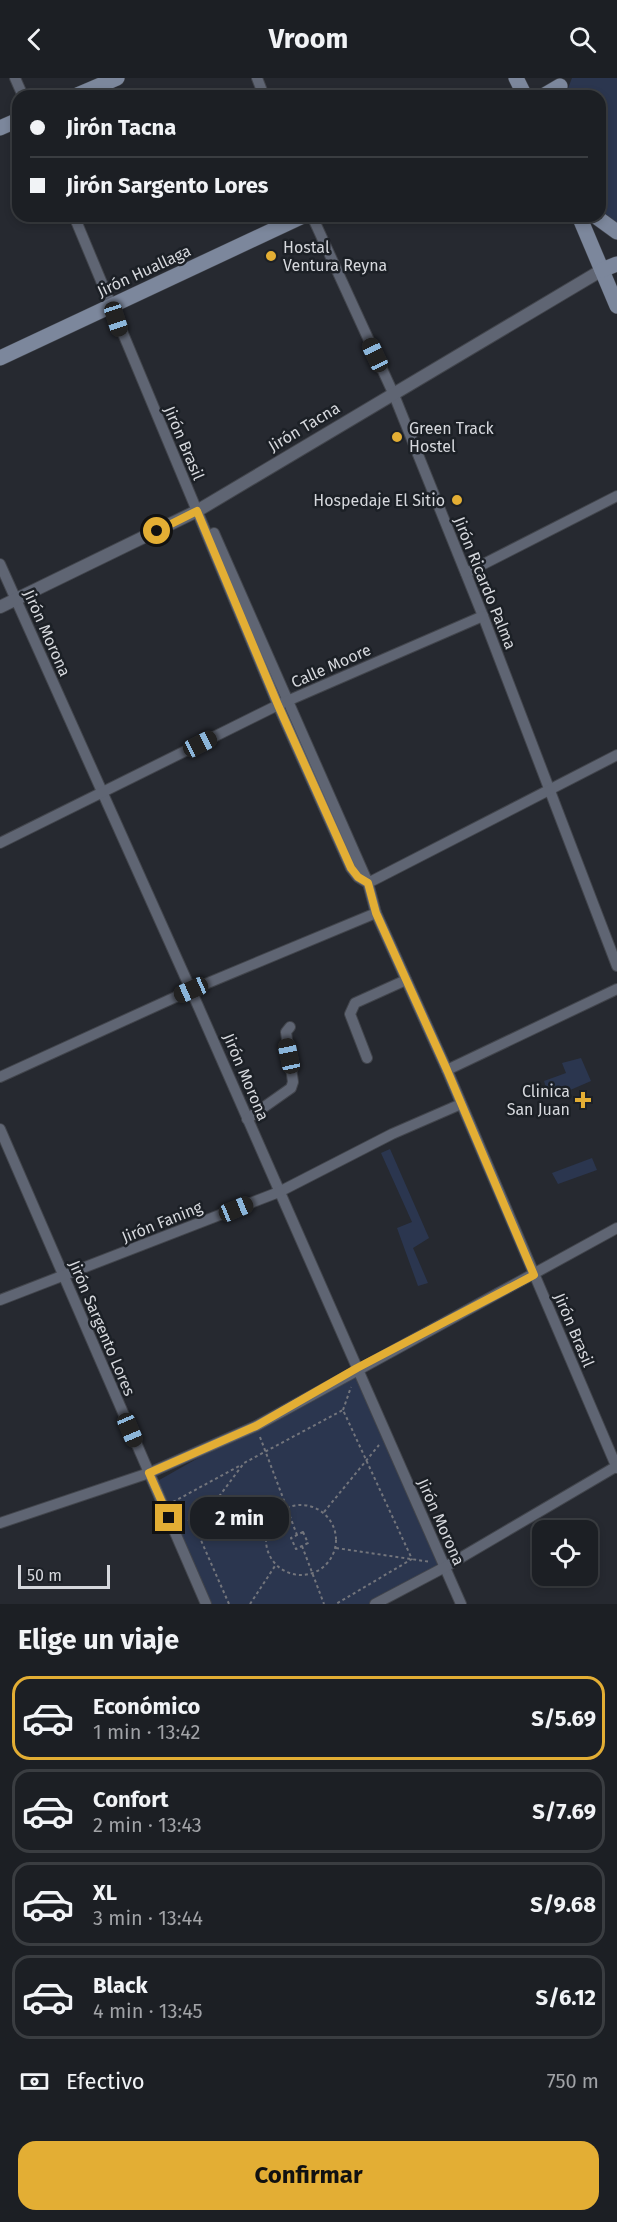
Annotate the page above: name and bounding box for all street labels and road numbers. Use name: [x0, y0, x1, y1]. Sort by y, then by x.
street label: Jirón Huallaga: [94, 241, 194, 301]
street label: Jirón Tacna: [265, 398, 343, 456]
street label: Jirón Brasil: [160, 403, 208, 483]
street label: Jirón Ricardo Palma: [450, 514, 520, 652]
street label: Jirón Morona: [19, 587, 75, 679]
street label: Calle Moore: [288, 640, 374, 692]
street label: Jirón Morona: [219, 1030, 273, 1124]
street label: Jirón Faning: [119, 1197, 206, 1247]
street label: Jirón Sargento Lores: [65, 1257, 139, 1399]
street label: Jirón Brasil: [550, 1290, 598, 1370]
street label: Jirón Morona: [413, 1476, 469, 1568]

